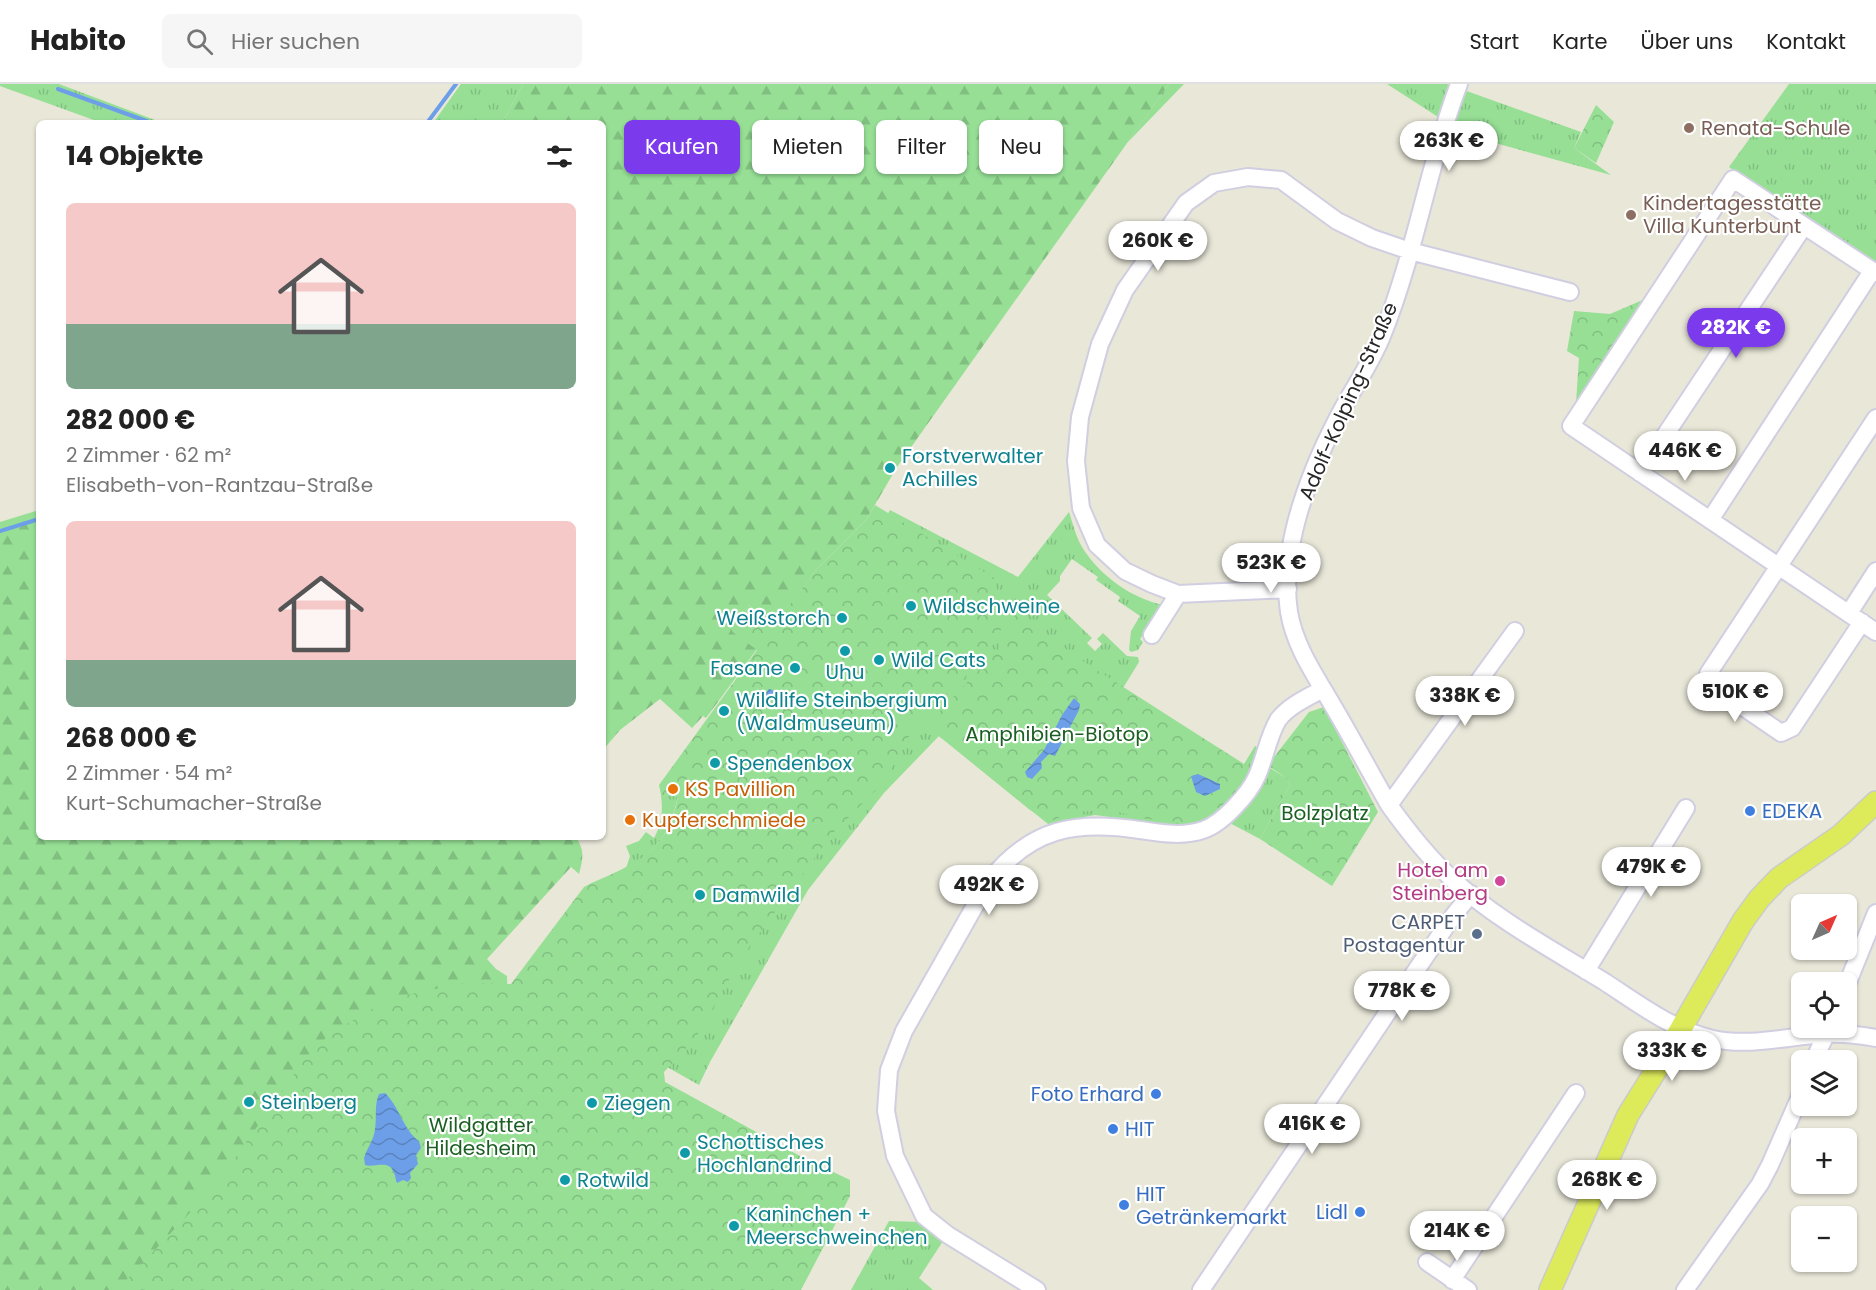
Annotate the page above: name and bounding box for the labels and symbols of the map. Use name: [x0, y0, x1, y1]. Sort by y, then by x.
place label: Renata-Schule: [1701, 114, 1851, 142]
pin: 263K €: [1400, 121, 1498, 172]
marker: Renata-Schule: [1682, 121, 1696, 135]
place label: Kindertagesstätte Villa Kunterbunt: [1643, 189, 1821, 240]
marker: Kindertagesstätte Villa Kunterbunt: [1624, 208, 1638, 222]
pin: 260K €: [1109, 221, 1207, 272]
street label: Adolf-Kolping-Straße: [1292, 298, 1404, 504]
pin: 282K €: [1687, 308, 1785, 359]
pin: 446K €: [1636, 431, 1734, 482]
place label: Forstverwalter Achilles: [902, 442, 1043, 493]
marker: Forstverwalter Achilles: [883, 461, 897, 475]
pin: 523K €: [1222, 543, 1320, 594]
place label: Wildschweine: [923, 592, 1060, 620]
marker: Wildschweine: [904, 599, 918, 613]
place label: Weißstorch: [717, 604, 830, 632]
marker: Weißstorch: [835, 611, 849, 625]
marker: Uhu: [838, 644, 852, 658]
place label: Wild Cats: [891, 646, 986, 674]
marker: Wild Cats: [872, 653, 886, 667]
place label: Fasane: [710, 654, 783, 682]
place label: Uhu: [825, 658, 865, 686]
marker: Fasane: [788, 661, 802, 675]
pin: 510K €: [1686, 672, 1784, 723]
pin: 338K €: [1416, 676, 1514, 727]
place label: Wildlife Steinbergium (Waldmuseum): [736, 686, 947, 737]
marker: Wildlife Steinbergium (Waldmuseum): [717, 704, 731, 718]
park label: Amphibien-Biotop: [965, 720, 1149, 748]
place label: Spendenbox: [727, 749, 852, 777]
marker: Spendenbox: [708, 756, 722, 770]
place label: KS Pavillion: [685, 775, 796, 803]
marker: KS Pavillion: [666, 782, 680, 796]
place label: EDEKA: [1762, 797, 1822, 825]
park label: Bolzplatz: [1281, 799, 1369, 827]
marker: EDEKA: [1743, 804, 1757, 818]
place label: Kupferschmiede: [642, 806, 806, 834]
marker: Kupferschmiede: [623, 813, 637, 827]
pin: 479K €: [1602, 847, 1700, 898]
place label: Hotel am Steinberg: [1392, 856, 1488, 907]
pin: 492K €: [940, 865, 1038, 916]
marker: Hotel am Steinberg: [1493, 874, 1507, 888]
place label: Damwild: [712, 881, 800, 909]
marker: Damwild: [693, 888, 707, 902]
north arrow: [1791, 894, 1857, 960]
place label: CARPET Postagentur: [1343, 908, 1465, 959]
marker: CARPET Postagentur: [1470, 927, 1484, 941]
pin: 778K €: [1353, 971, 1451, 1022]
pin: 333K €: [1623, 1031, 1721, 1082]
place label: Foto Erhard: [1031, 1080, 1144, 1108]
marker: Foto Erhard: [1149, 1087, 1163, 1101]
place label: Steinberg: [261, 1088, 357, 1116]
place label: Ziegen: [604, 1089, 671, 1117]
marker: Steinberg: [242, 1095, 256, 1109]
marker: Ziegen: [585, 1096, 599, 1110]
pin: 416K €: [1263, 1104, 1361, 1155]
park label: Wildgatter Hildesheim: [426, 1111, 536, 1162]
place label: HIT: [1125, 1115, 1155, 1143]
marker: HIT: [1106, 1122, 1120, 1136]
place label: Schottisches Hochlandrind: [697, 1128, 832, 1179]
marker: Schottisches Hochlandrind: [678, 1146, 692, 1160]
pin: 268K €: [1558, 1160, 1656, 1211]
place label: Rotwild: [577, 1166, 649, 1194]
marker: Rotwild: [558, 1173, 572, 1187]
place label: HIT Getränkemarkt: [1136, 1180, 1287, 1231]
marker: HIT Getränkemarkt: [1117, 1198, 1131, 1212]
place label: Lidl: [1316, 1198, 1348, 1226]
place label: Kaninchen + Meerschweinchen: [746, 1200, 928, 1251]
marker: Lidl: [1353, 1205, 1367, 1219]
pin: 214K €: [1408, 1211, 1506, 1262]
marker: Kaninchen + Meerschweinchen: [727, 1219, 741, 1233]

